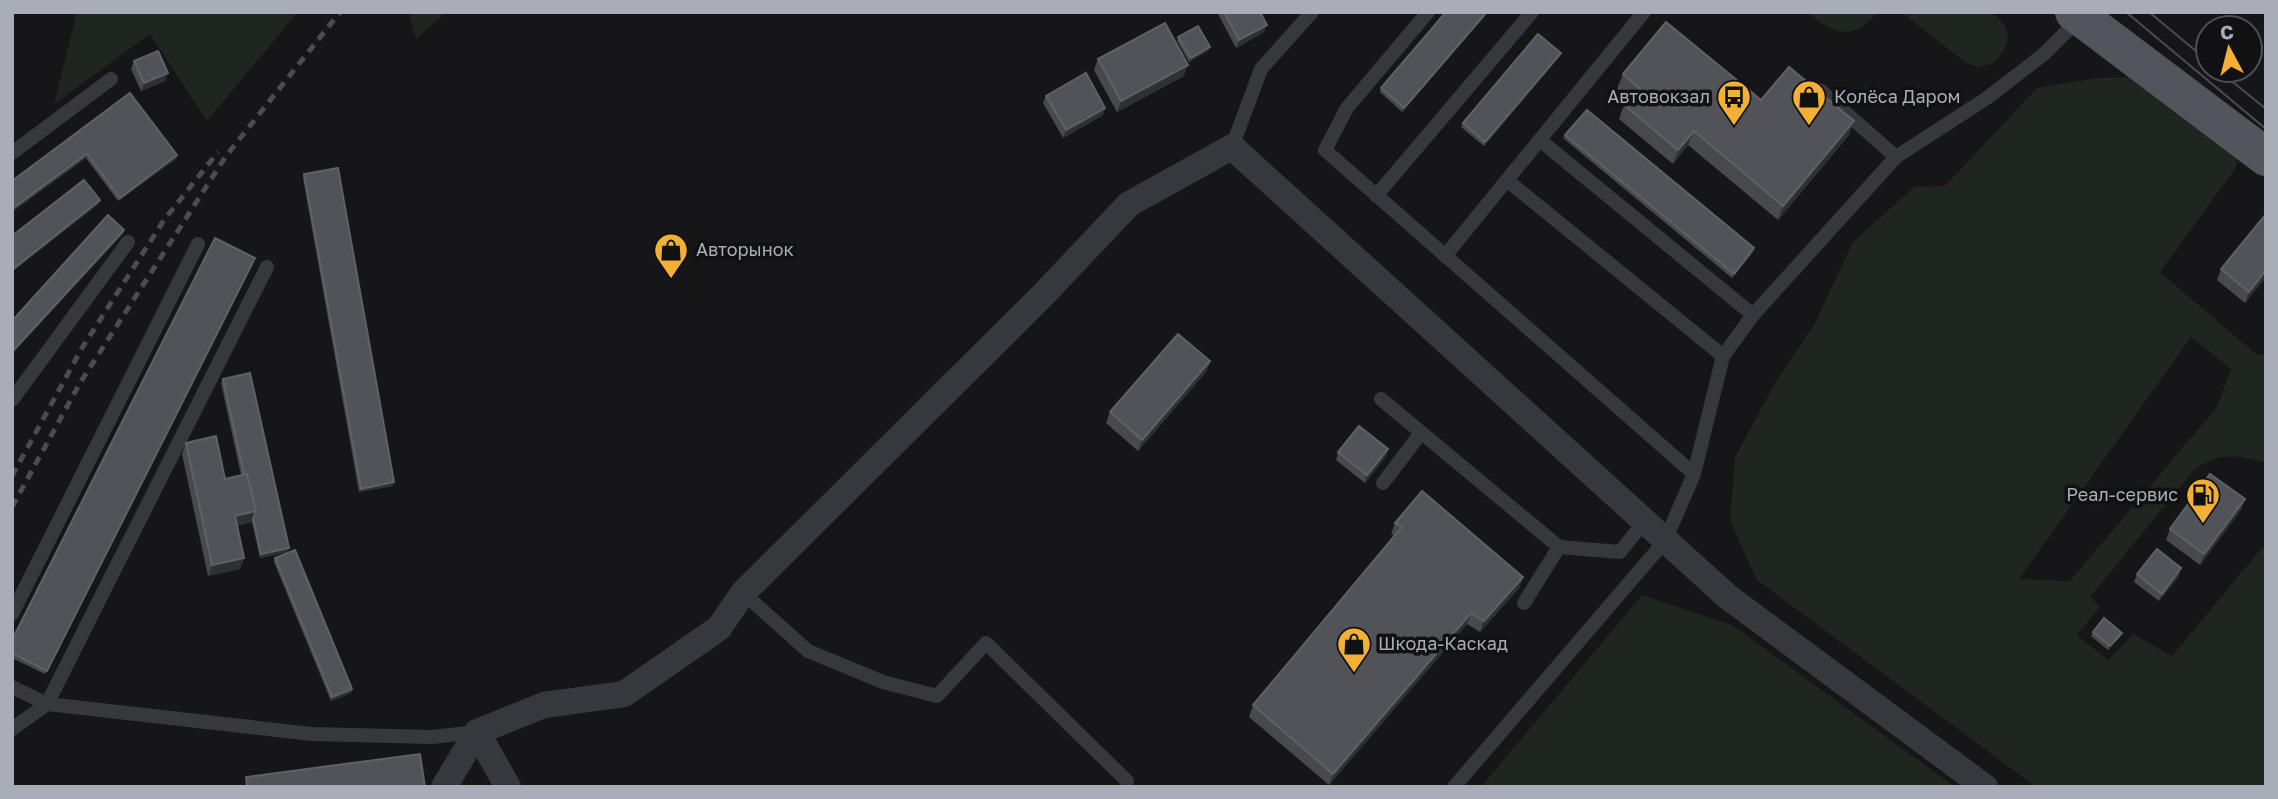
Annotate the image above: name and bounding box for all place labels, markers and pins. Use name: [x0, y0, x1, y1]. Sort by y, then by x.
bus stop icon: Автовокзал: [1715, 78, 1753, 127]
shop icon: Колёса Даром: [1790, 78, 1828, 127]
place label: Автовокзал: [1607, 85, 1710, 107]
place label: Колёса Даром: [1834, 85, 1960, 107]
shop icon: Авторынок: [652, 231, 690, 280]
place label: Авторынок: [696, 238, 794, 260]
fuel station icon: Реал-сервис: [2184, 476, 2222, 525]
place label: Реал-сервис: [2066, 483, 2178, 505]
shop icon: Шкода-Каскад: [1335, 625, 1373, 674]
place label: Шкода-Каскад: [1378, 632, 1508, 654]

